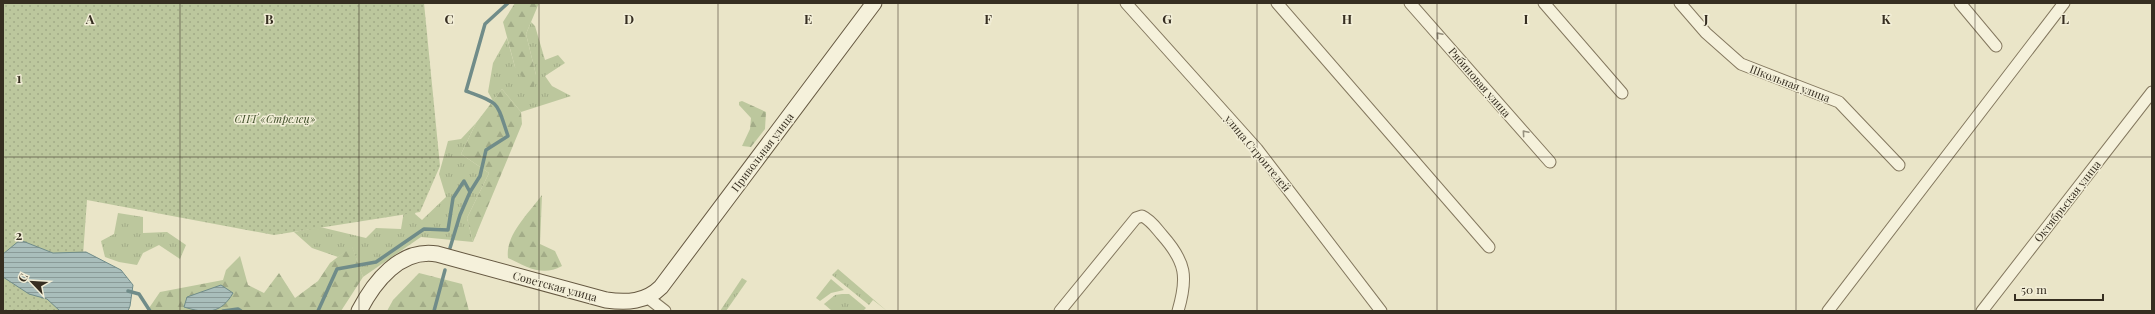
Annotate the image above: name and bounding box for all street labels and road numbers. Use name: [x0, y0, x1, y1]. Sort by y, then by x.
street label: Рябиновая улица: [1446, 44, 1515, 120]
street label: Школьная улица: [1748, 61, 1833, 105]
street label: Привольная улица: [727, 109, 797, 195]
street label: улица Строителей: [1221, 111, 1294, 194]
street label: Октябрьская улица: [2030, 157, 2104, 245]
street label: Советская улица: [511, 268, 599, 305]

